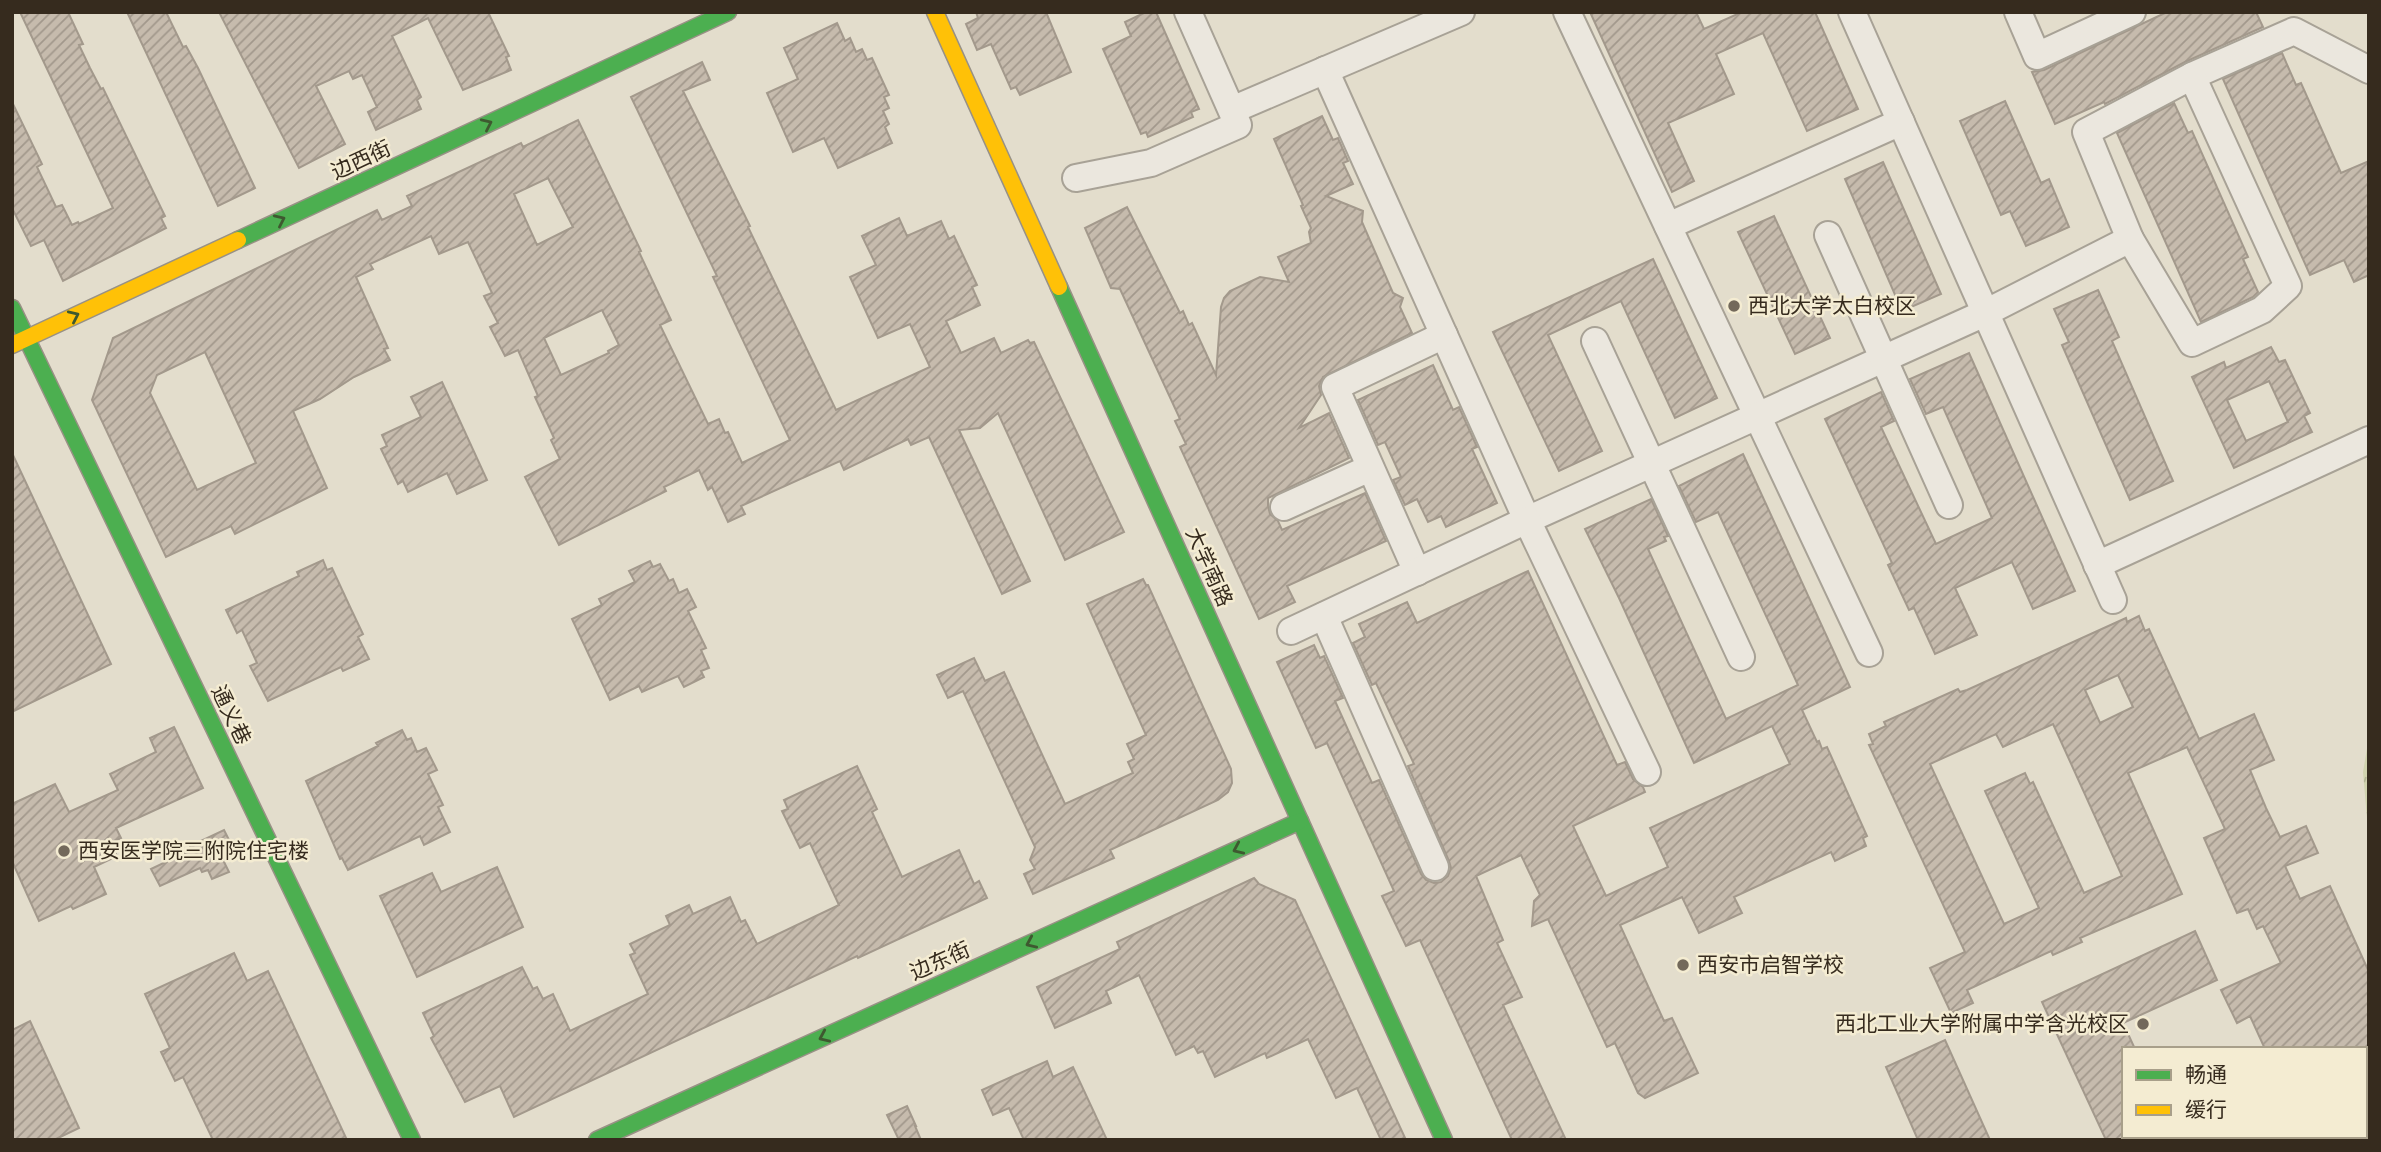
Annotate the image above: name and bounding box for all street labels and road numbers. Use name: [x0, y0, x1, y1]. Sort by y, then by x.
street label: 边西街: [326, 133, 395, 185]
street label: 大学南路: [1180, 523, 1240, 611]
street label: 通义巷: [206, 680, 258, 749]
street label: 边东街: [905, 934, 974, 986]

